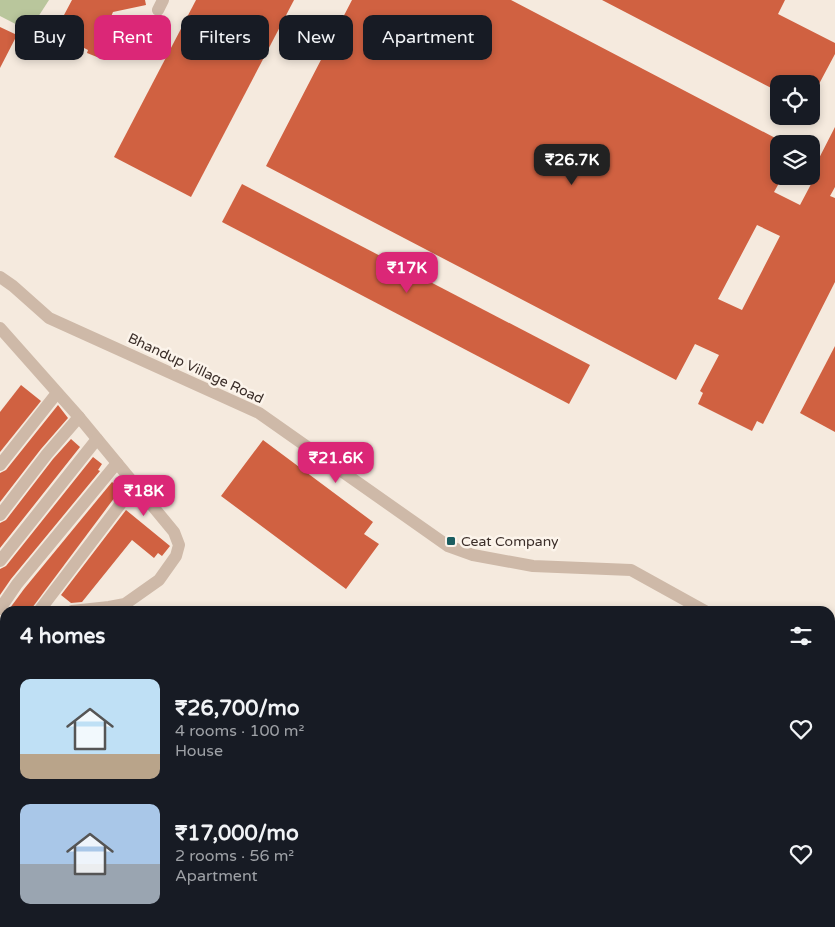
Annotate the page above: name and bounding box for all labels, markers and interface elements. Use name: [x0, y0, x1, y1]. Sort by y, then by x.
chip: Buy: [15, 15, 84, 60]
chip: Rent: [94, 15, 171, 60]
chip: Filters: [181, 15, 269, 60]
chip: New: [279, 15, 353, 60]
chip: Apartment: [363, 15, 492, 60]
map controls: [770, 75, 820, 185]
button: locate: [770, 75, 820, 125]
button: layers: [770, 135, 820, 185]
pin: ₹26.7K: [531, 144, 613, 186]
text: ₹26.7K: [545, 150, 599, 170]
pin: ₹17K: [377, 252, 437, 294]
text: ₹17K: [387, 258, 427, 278]
street label: Bhandup Village Road: [125, 330, 266, 407]
pin: ₹21.6K: [295, 442, 377, 484]
text: ₹21.6K: [309, 448, 363, 468]
pin: ₹18K: [114, 474, 174, 517]
text: ₹18K: [124, 481, 164, 501]
place label: Ceat Company: [461, 533, 559, 550]
marker: Ceat Company: [445, 535, 457, 547]
icon: filters: [787, 622, 815, 650]
text: 4 homes: [20, 624, 105, 649]
text: ₹26,700/mo: [175, 696, 300, 721]
icon: home: [60, 699, 120, 759]
icon: heart: [787, 715, 815, 743]
text: 4 rooms · 100 m²: [175, 721, 304, 741]
text: House: [175, 741, 223, 761]
text: ₹17,000/mo: [175, 821, 299, 846]
icon: home: [60, 824, 120, 884]
icon: heart: [787, 840, 815, 868]
text: 2 rooms · 56 m²: [175, 846, 294, 866]
text: Apartment: [175, 866, 258, 886]

